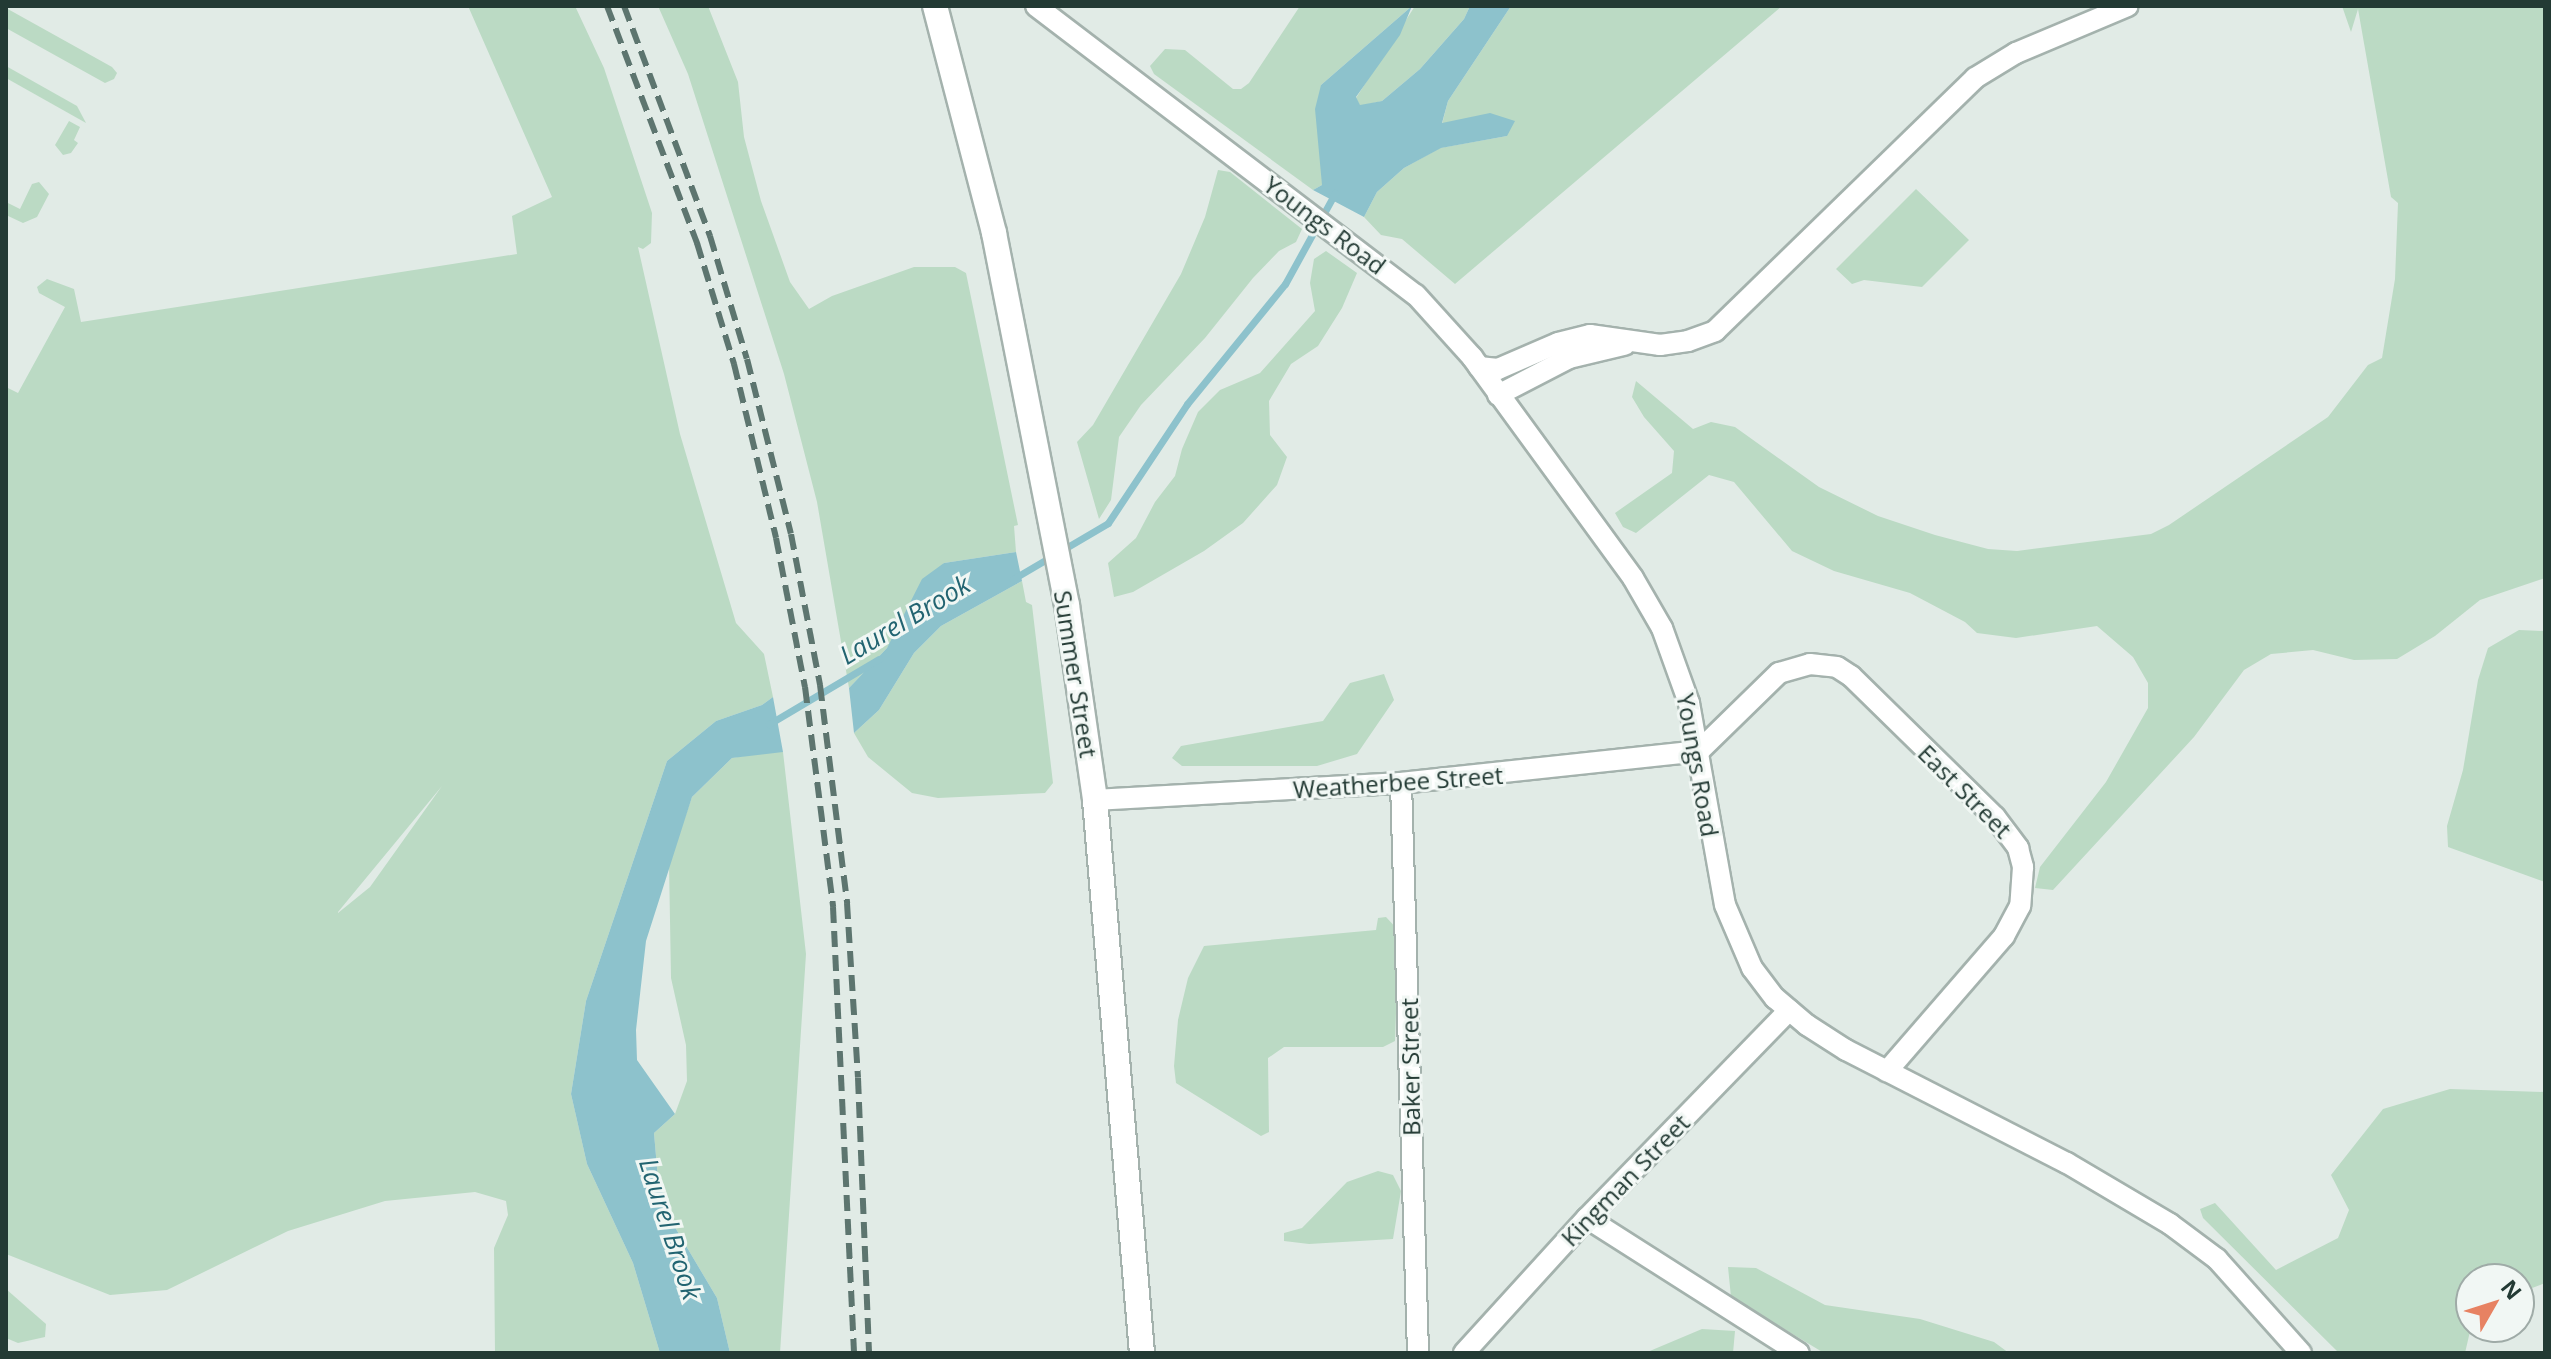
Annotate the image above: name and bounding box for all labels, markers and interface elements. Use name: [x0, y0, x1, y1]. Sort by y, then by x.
street label: Youngs Road: [1258, 170, 1392, 280]
water label: Laurel Brook: [834, 569, 976, 671]
street label: Summer Street: [1049, 588, 1103, 760]
street label: Youngs Road: [1671, 691, 1725, 839]
street label: East Street: [1912, 738, 2018, 844]
street label: Weatherbee Street: [1292, 760, 1504, 804]
street label: Baker Street: [1394, 998, 1426, 1136]
street label: Kingman Street: [1555, 1108, 1695, 1252]
water label: Laurel Brook: [633, 1154, 707, 1304]
north arrow: [2455, 1263, 2535, 1343]
text: N: [2495, 1273, 2529, 1306]

